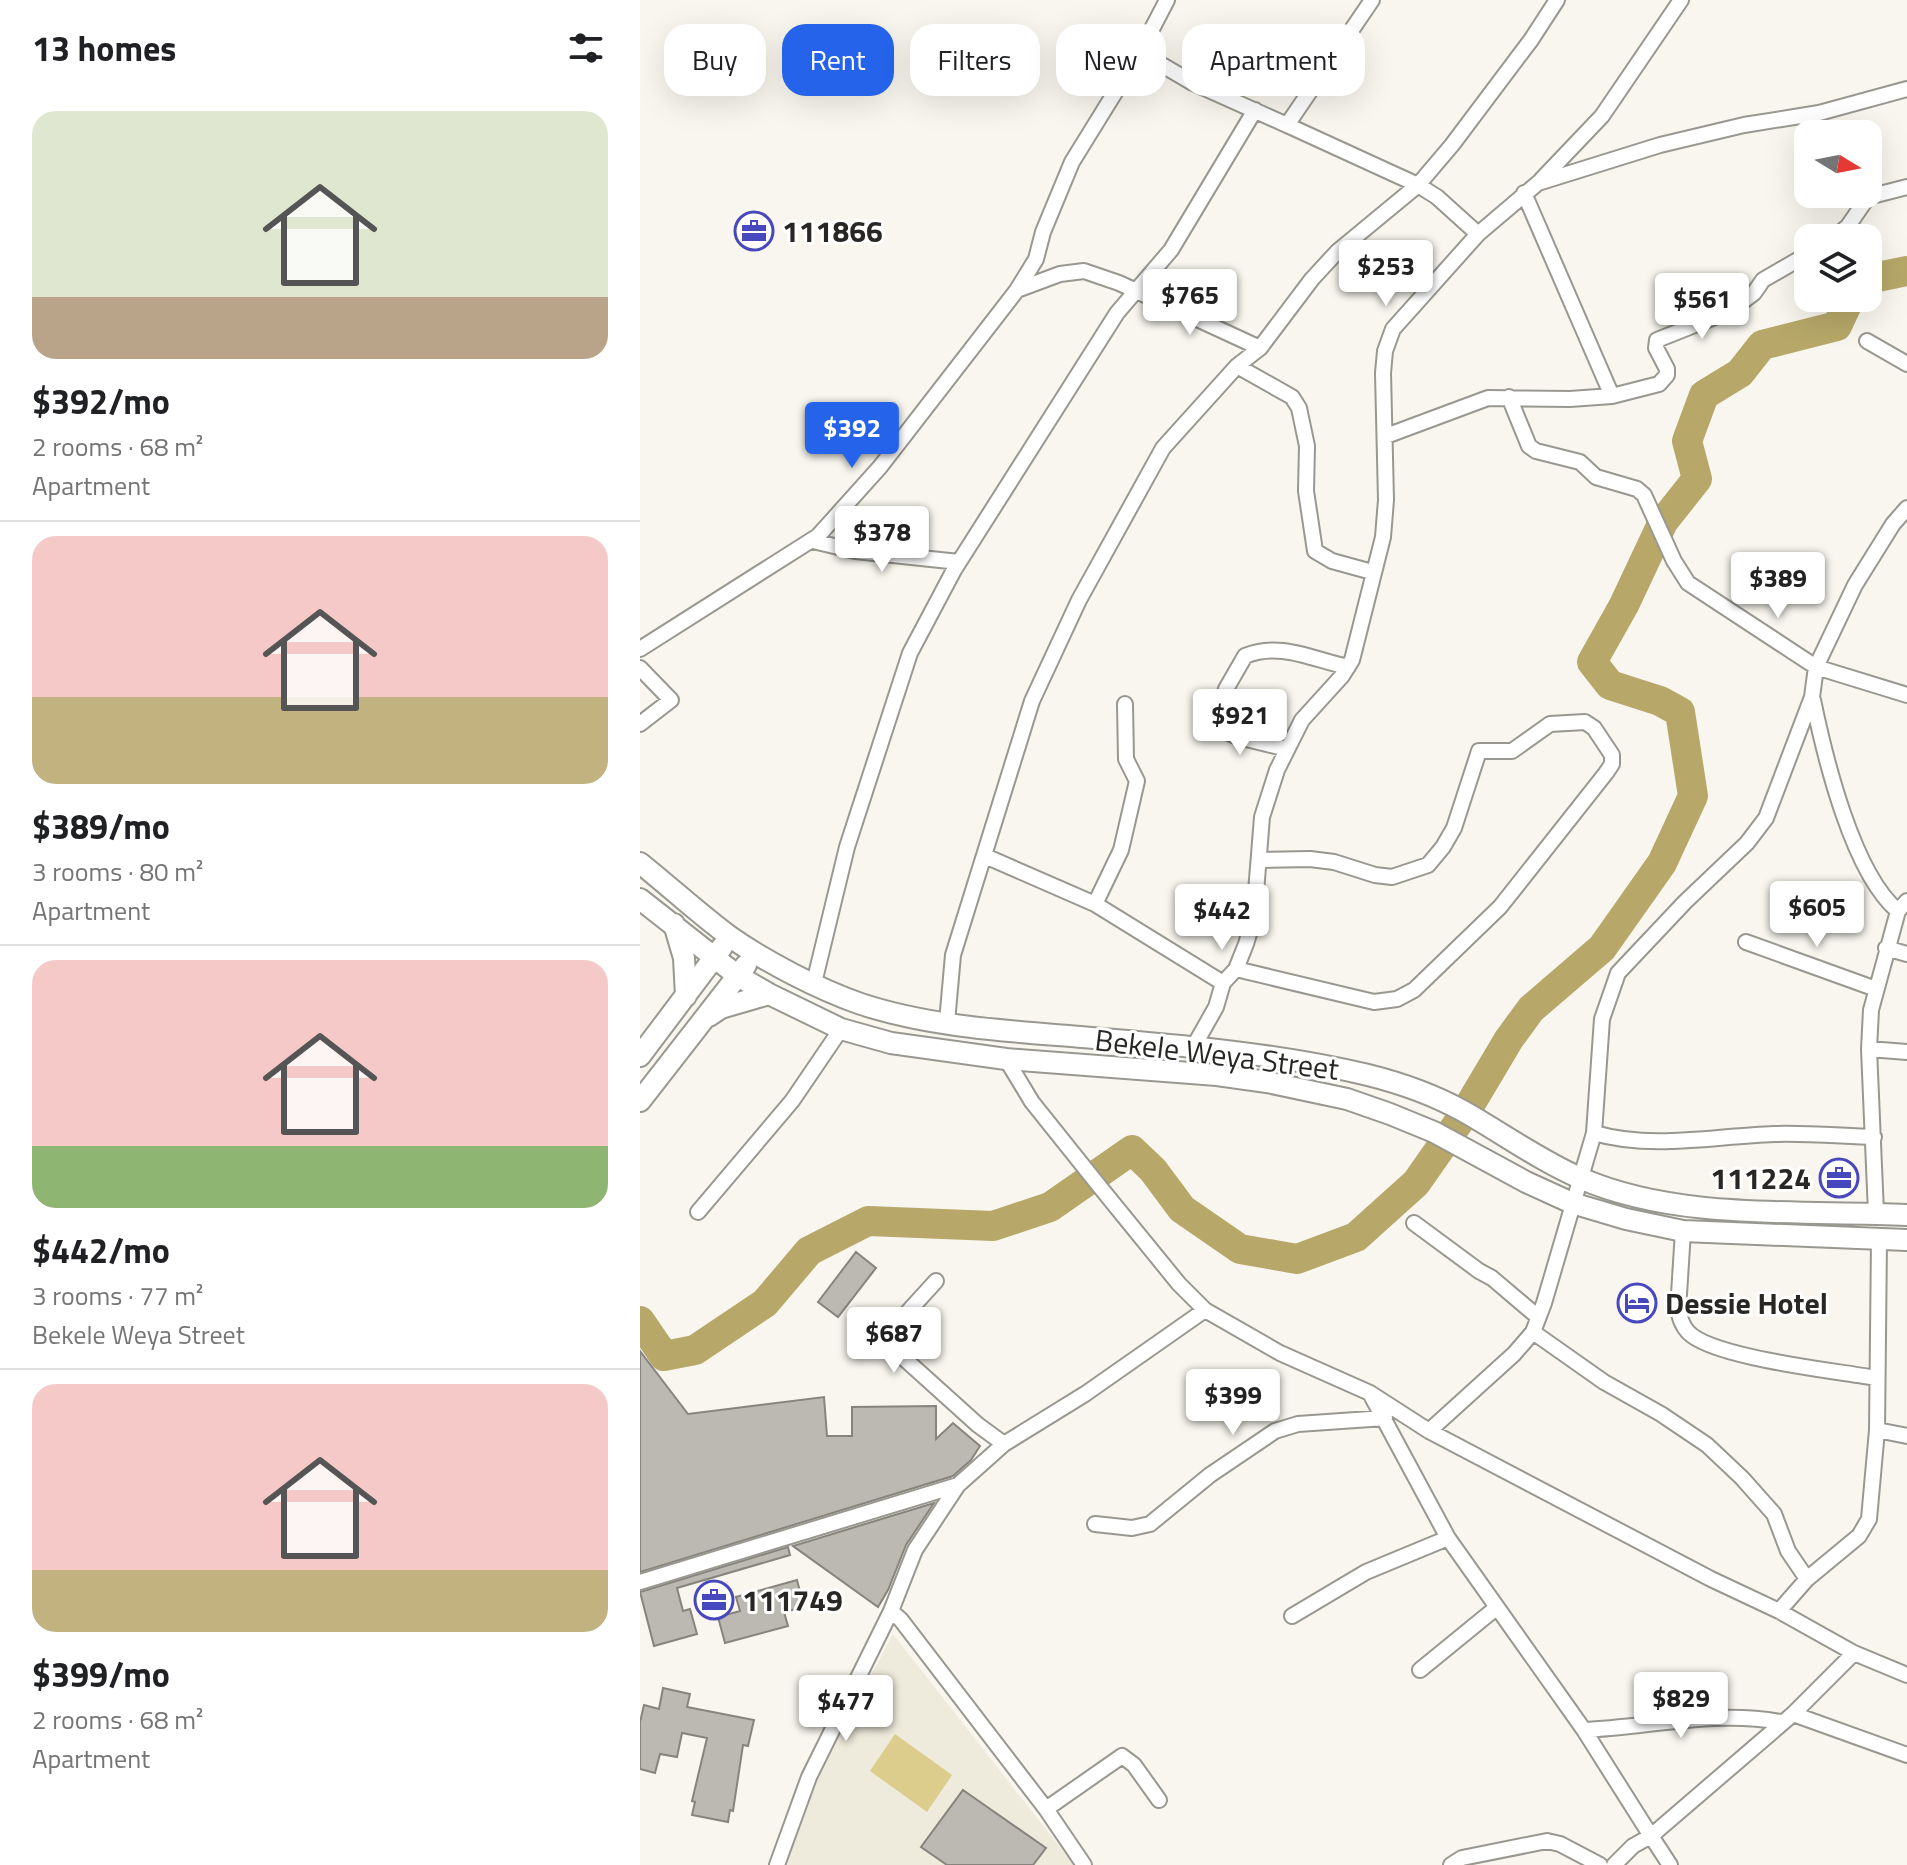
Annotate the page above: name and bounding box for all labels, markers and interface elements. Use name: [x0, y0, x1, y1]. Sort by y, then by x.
text: 13 homes: [32, 22, 176, 74]
chip: Buy: [664, 24, 766, 96]
chip: Rent: [782, 24, 894, 96]
chip: Filters: [910, 24, 1040, 96]
chip: New: [1056, 24, 1166, 96]
chip: Apartment: [1182, 24, 1365, 96]
icon: filters: [564, 26, 608, 70]
north arrow: [1794, 120, 1882, 208]
map controls: [1794, 120, 1882, 312]
icon: home: [248, 163, 392, 307]
place label: 111866: [782, 208, 883, 254]
office icon: 111866: [733, 210, 775, 252]
button: layers: [1794, 224, 1882, 312]
pin: $253: [1339, 240, 1433, 308]
text: $253: [1357, 246, 1415, 285]
pin: $765: [1143, 269, 1237, 337]
pin: $561: [1655, 273, 1749, 341]
text: $765: [1161, 275, 1219, 314]
text: $561: [1673, 279, 1731, 318]
text: $392/mo: [32, 375, 170, 427]
pin: $392: [805, 402, 899, 470]
text: $392: [823, 408, 881, 447]
text: 2 rooms · 68 m²: [32, 427, 203, 466]
text: Apartment: [32, 466, 150, 505]
pin: $378: [835, 506, 929, 574]
text: $378: [853, 512, 911, 551]
pin: $389: [1731, 552, 1825, 620]
text: $389: [1749, 558, 1807, 597]
icon: home: [248, 588, 392, 732]
pin: $921: [1193, 689, 1287, 757]
text: $921: [1211, 695, 1269, 734]
text: $389/mo: [32, 800, 170, 852]
text: 3 rooms · 80 m²: [32, 852, 203, 891]
pin: $605: [1770, 881, 1864, 949]
pin: $442: [1175, 884, 1269, 952]
text: $605: [1788, 887, 1846, 926]
text: $442: [1193, 890, 1251, 929]
text: Apartment: [32, 891, 150, 930]
icon: home: [248, 1012, 392, 1156]
street label: Bekele Weya Street: [1092, 1016, 1342, 1092]
place label: 111224: [1710, 1155, 1811, 1201]
office icon: 111224: [1818, 1157, 1860, 1199]
text: $442/mo: [32, 1224, 170, 1276]
text: 3 rooms · 77 m²: [32, 1276, 203, 1315]
place label: Dessie Hotel: [1665, 1280, 1828, 1326]
hotel icon: Dessie Hotel: [1616, 1282, 1658, 1324]
pin: $687: [847, 1307, 941, 1375]
text: $687: [865, 1313, 923, 1352]
text: Bekele Weya Street: [32, 1315, 245, 1354]
pin: $399: [1186, 1369, 1280, 1437]
text: $399: [1204, 1375, 1262, 1414]
icon: home: [248, 1436, 392, 1580]
place label: 111749: [742, 1577, 843, 1623]
office icon: 111749: [693, 1579, 735, 1621]
text: $399/mo: [32, 1648, 170, 1700]
pin: $829: [1634, 1672, 1728, 1740]
pin: $477: [799, 1675, 893, 1743]
text: $829: [1652, 1678, 1710, 1717]
text: $477: [817, 1681, 875, 1720]
text: 2 rooms · 68 m²: [32, 1700, 203, 1739]
text: Apartment: [32, 1739, 150, 1778]

